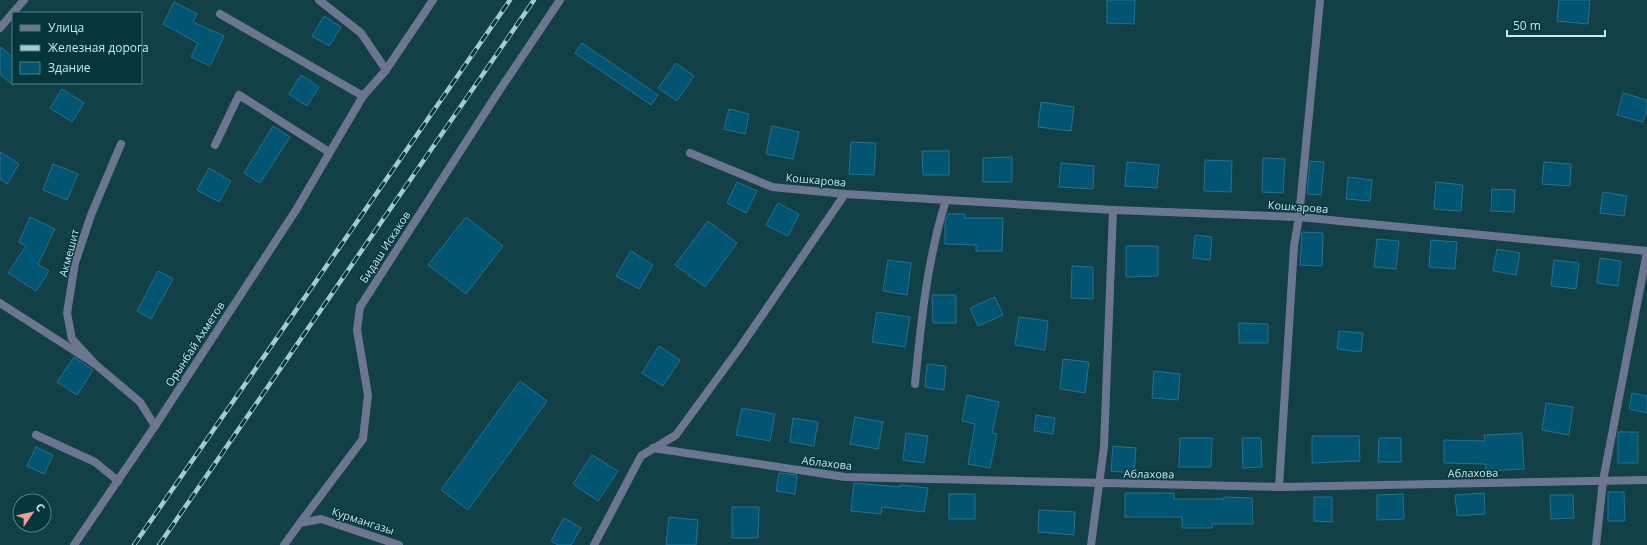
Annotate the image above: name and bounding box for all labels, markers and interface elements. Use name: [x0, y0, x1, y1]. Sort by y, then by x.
legend: [12, 12, 142, 84]
scale bar: [1507, 12, 1605, 38]
text: 50 m: [1513, 17, 1541, 34]
text: Улица: [48, 19, 84, 36]
text: Железная дорога: [48, 39, 149, 56]
text: Здание: [48, 59, 91, 76]
street label: Кошкарова: [785, 169, 847, 190]
street label: Кошкарова: [1267, 197, 1329, 216]
street label: Бидаш Искаков: [356, 208, 413, 286]
street label: Акмешит: [55, 227, 82, 278]
street label: Орынбай Ахметов: [162, 298, 228, 389]
street label: Аблахова: [801, 452, 853, 473]
street label: Аблахова: [1448, 465, 1498, 480]
street label: Аблахова: [1124, 466, 1174, 481]
north arrow: [12, 493, 52, 533]
text: С: [33, 500, 49, 514]
street label: Курмангазы: [330, 503, 396, 538]

